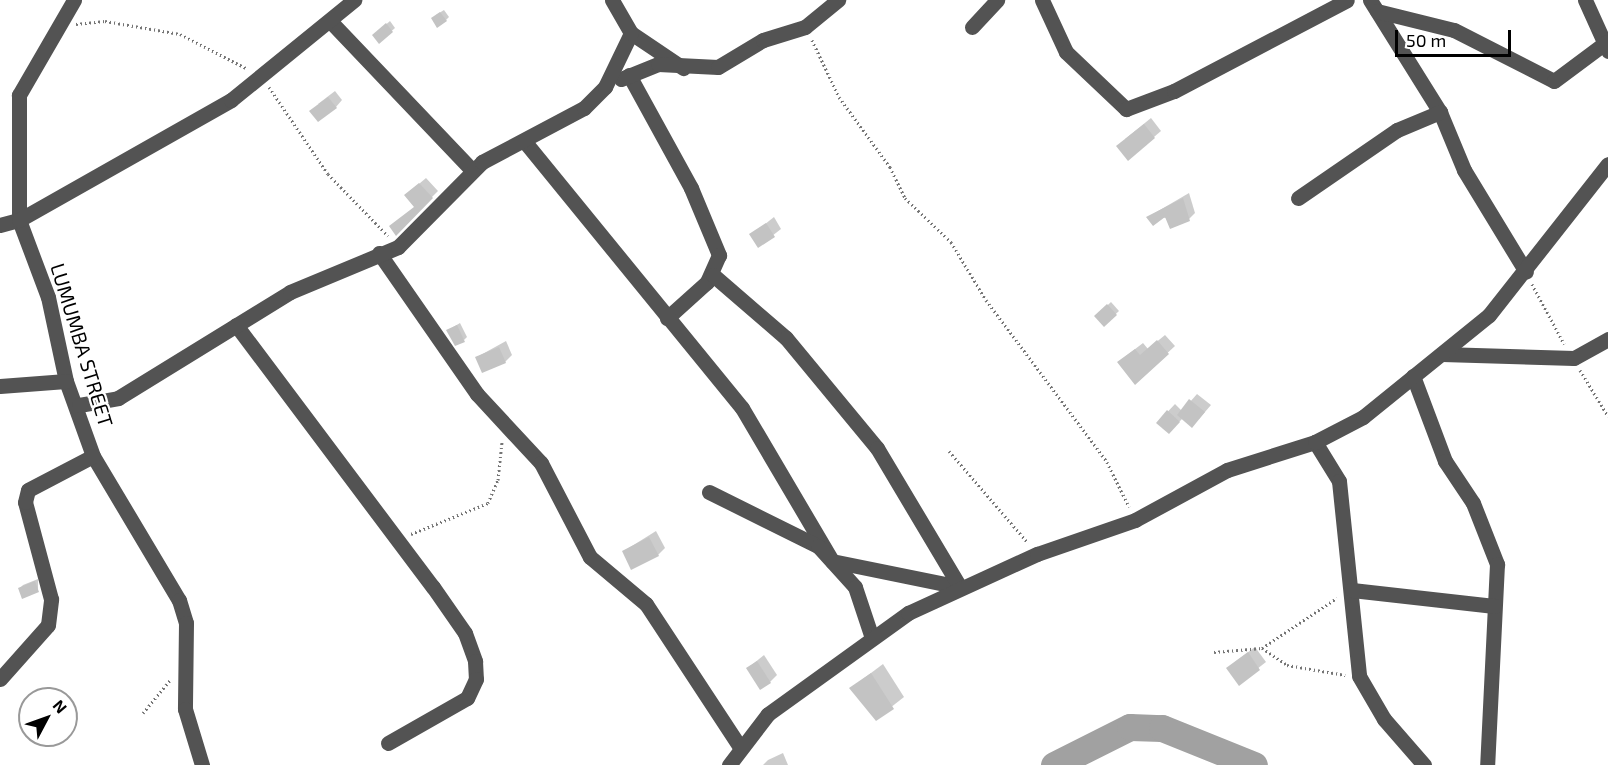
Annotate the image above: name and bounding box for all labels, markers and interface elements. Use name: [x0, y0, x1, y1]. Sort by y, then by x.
scale bar: [1398, 18, 1514, 56]
text: 50 m: [1406, 29, 1446, 51]
street label: LUMUMBA STREET: [46, 260, 118, 430]
north arrow: [18, 687, 78, 747]
text: N: [49, 696, 71, 717]

